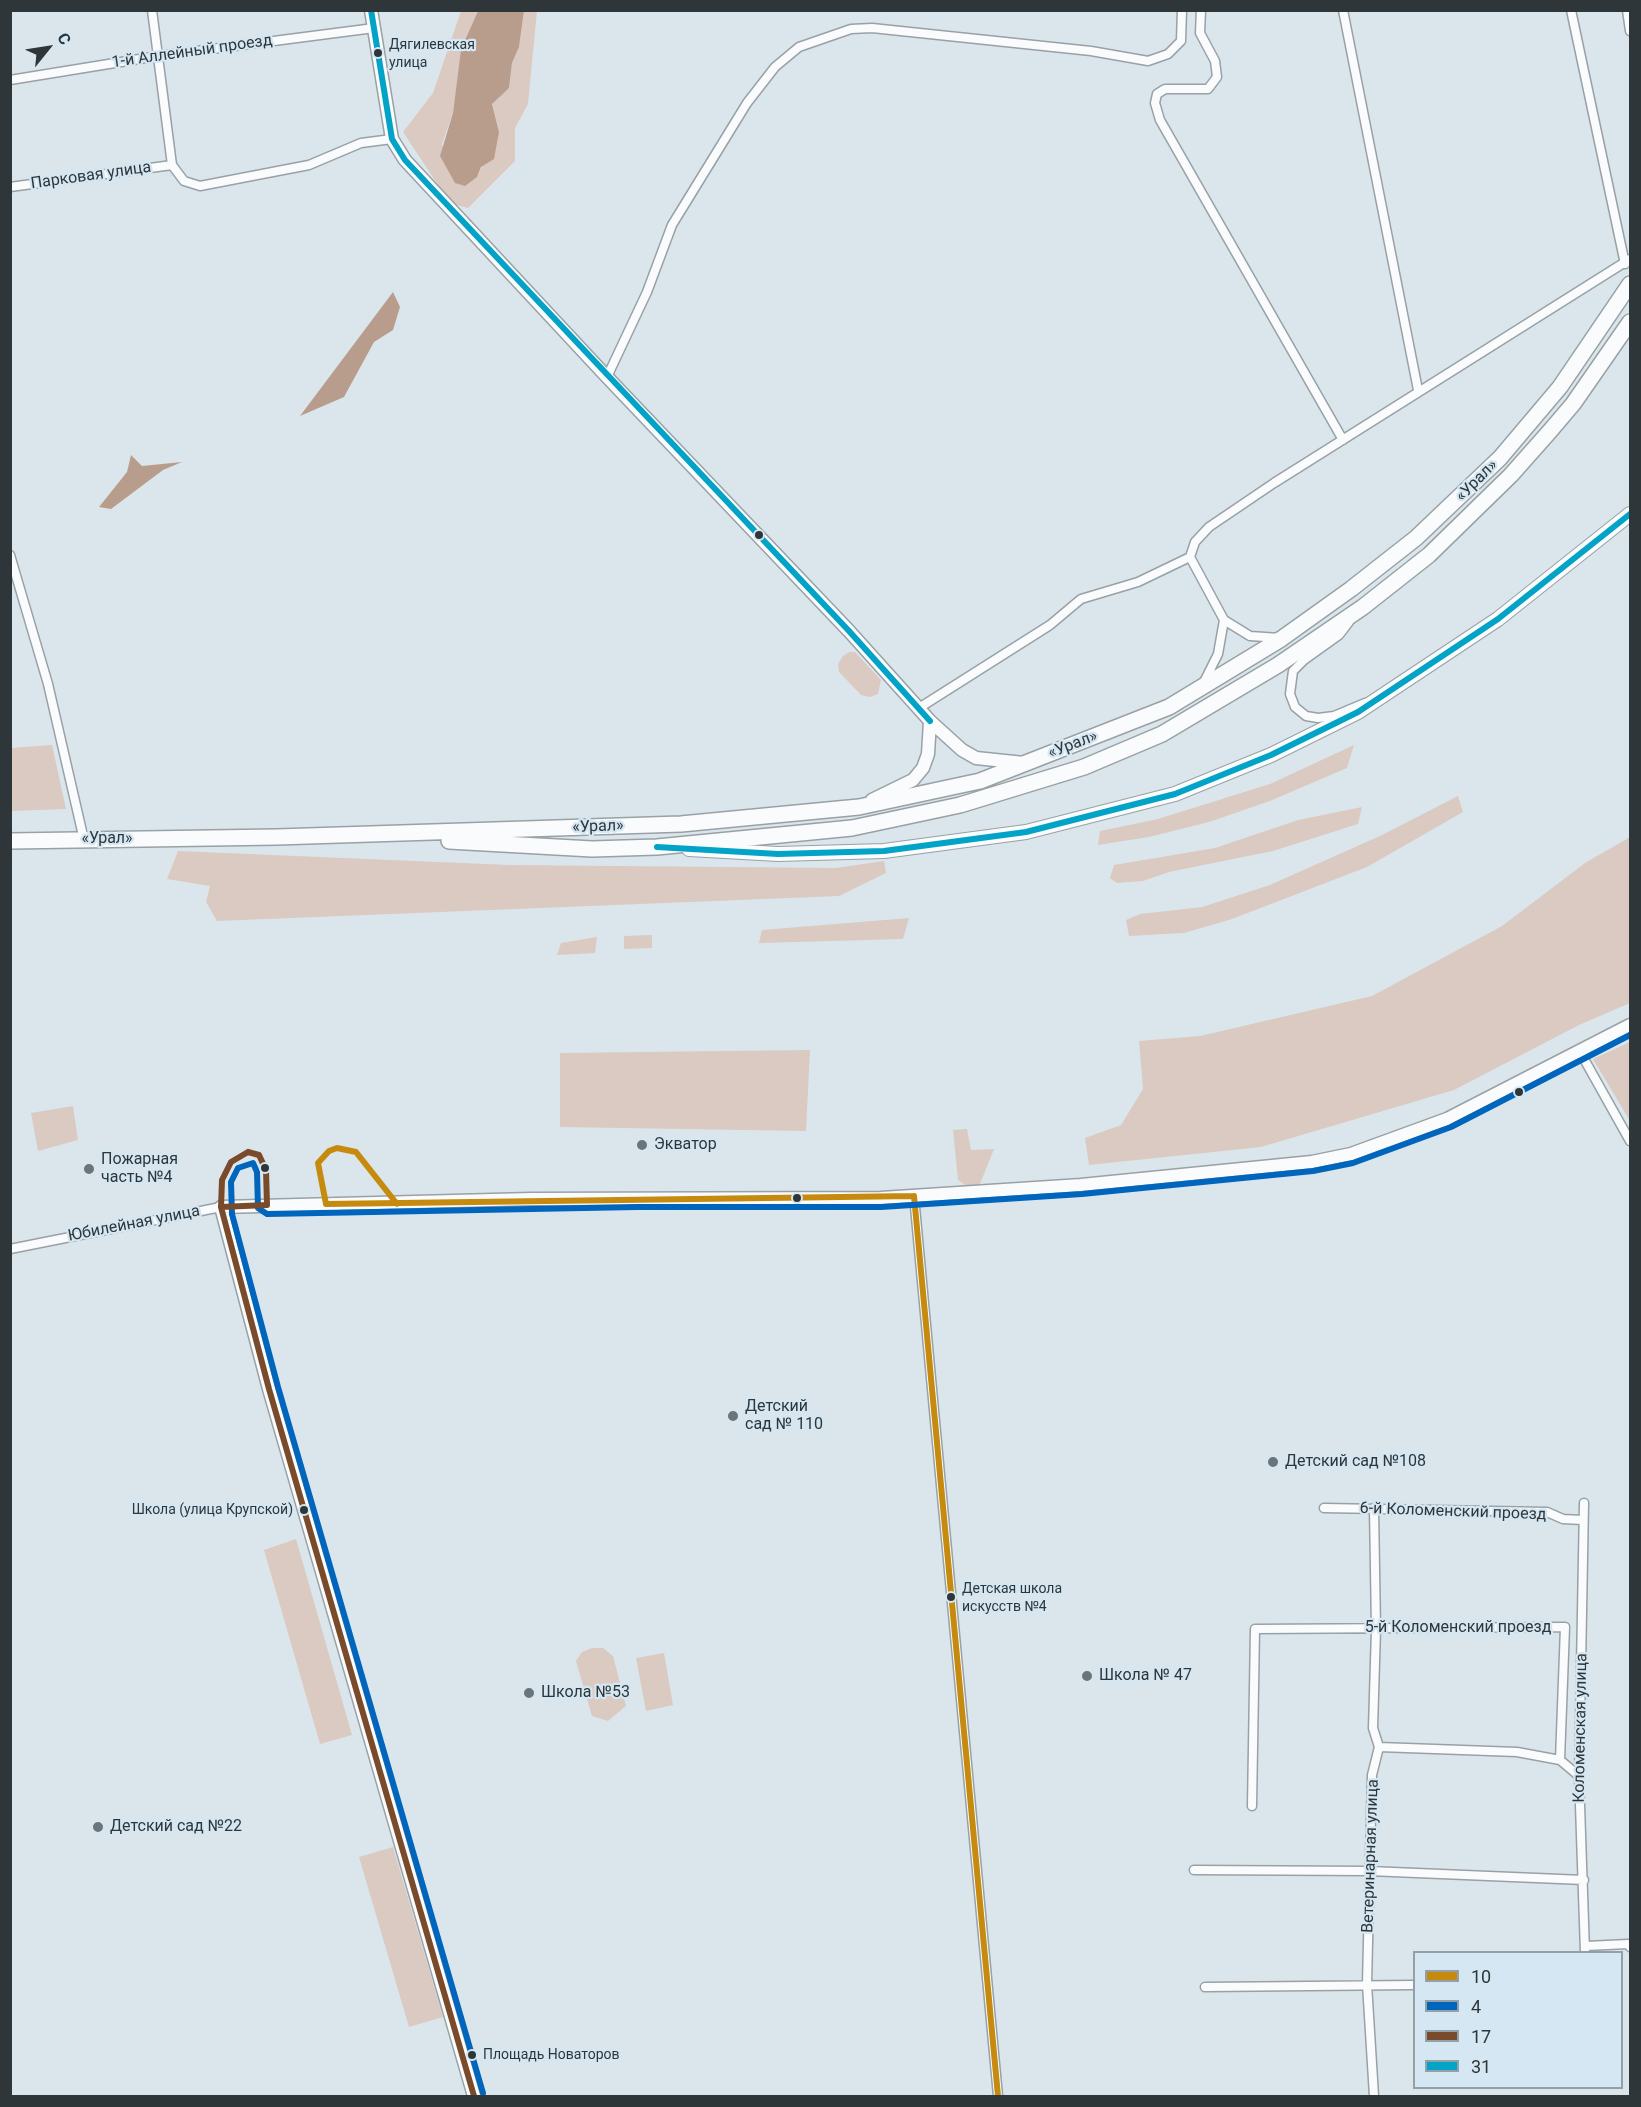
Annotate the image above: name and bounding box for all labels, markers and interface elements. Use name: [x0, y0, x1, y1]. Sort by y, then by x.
north arrow: [18, 18, 78, 78]
text: С: [53, 29, 75, 48]
street label: 1-й Аллейный проезд: [111, 31, 273, 73]
place label: Дягилевская улица: [389, 37, 475, 70]
marker: Дягилевская улица: [372, 47, 384, 59]
street label: Парковая улица: [30, 158, 152, 194]
street label: «Урал»: [1452, 456, 1502, 506]
unlabelled marker: [753, 529, 765, 541]
street label: «Урал»: [1046, 727, 1100, 763]
street label: «Урал»: [572, 817, 624, 837]
street label: «Урал»: [81, 829, 133, 849]
unlabelled marker: [1513, 1086, 1525, 1098]
place label: Экватор: [654, 1135, 717, 1155]
marker: Экватор: [635, 1138, 649, 1152]
place label: Пожарная часть №4: [101, 1150, 178, 1188]
marker: Пожарная часть №4: [82, 1162, 96, 1176]
unlabelled marker: [259, 1162, 271, 1174]
unlabelled marker: [791, 1192, 803, 1204]
street label: Юбилейная улица: [66, 1202, 202, 1246]
place label: Детский сад № 110: [745, 1397, 823, 1435]
marker: Детский сад № 110: [726, 1409, 740, 1423]
place label: Детский сад №108: [1285, 1452, 1426, 1472]
marker: Детский сад №108: [1266, 1455, 1280, 1469]
street label: 6-й Коломенский проезд: [1359, 1499, 1547, 1525]
place label: Школа (улица Крупской): [132, 1502, 293, 1518]
marker: Школа (улица Крупской): [298, 1504, 310, 1516]
place label: Детская школа искусств №4: [962, 1581, 1062, 1613]
marker: Детская школа искусств №4: [945, 1591, 957, 1603]
street label: 5-й Коломенский проезд: [1365, 1618, 1551, 1638]
street label: Коломенская улица: [1570, 1653, 1592, 1803]
place label: Школа № 47: [1099, 1666, 1192, 1686]
marker: Школа № 47: [1080, 1669, 1094, 1683]
place label: Школа №53: [541, 1683, 630, 1703]
marker: Школа №53: [522, 1686, 536, 1700]
street label: Ветеринарная улица: [1359, 1779, 1383, 1933]
place label: Детский сад №22: [110, 1817, 242, 1837]
marker: Детский сад №22: [91, 1820, 105, 1834]
legend: [1413, 1951, 1623, 2089]
text: 10: [1471, 1966, 1491, 1987]
text: 4: [1471, 1996, 1481, 2017]
text: 17: [1471, 2026, 1491, 2047]
place label: Площадь Новаторов: [483, 2047, 620, 2063]
marker: Площадь Новаторов: [466, 2049, 478, 2061]
text: 31: [1471, 2056, 1491, 2077]

